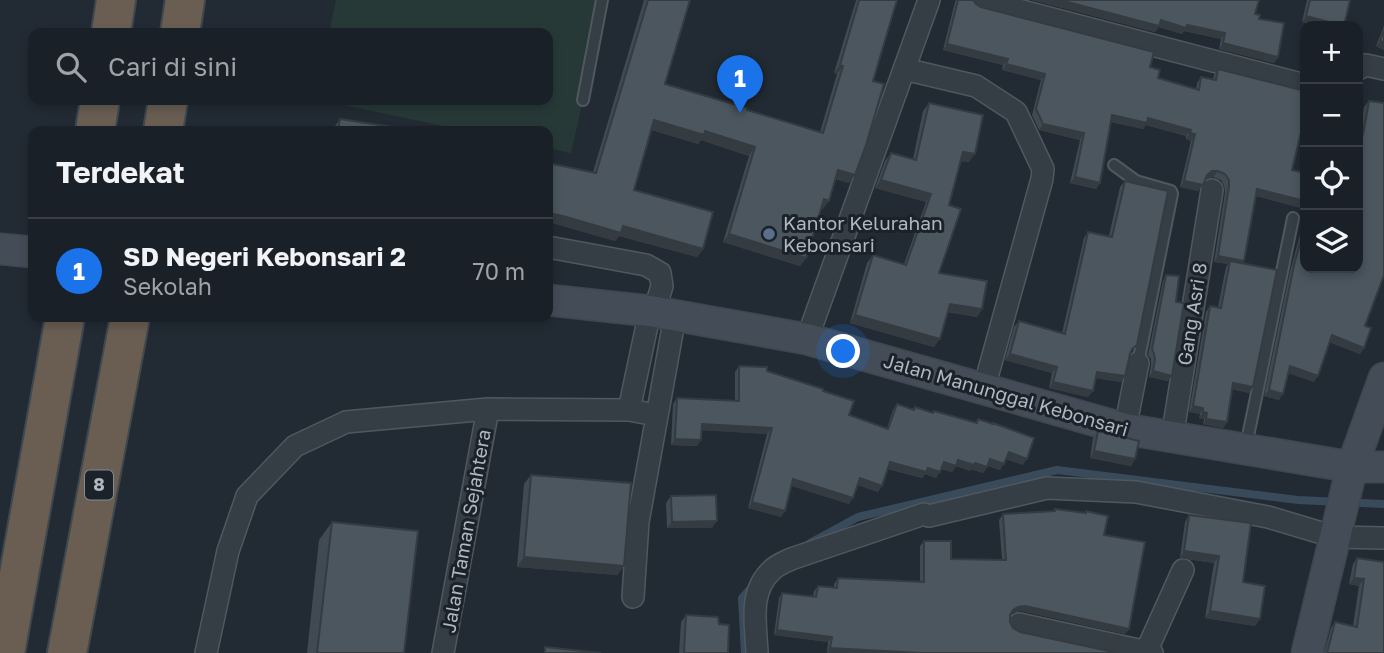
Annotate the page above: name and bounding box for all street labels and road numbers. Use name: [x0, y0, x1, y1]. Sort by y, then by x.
street label: Gang Asri 8: [1172, 261, 1211, 367]
street label: Jalan Manunggal Kebonsari: [881, 349, 1131, 440]
street label: Jalan Taman Sejahtera: [436, 427, 495, 635]
road number: 8: [85, 471, 113, 500]

